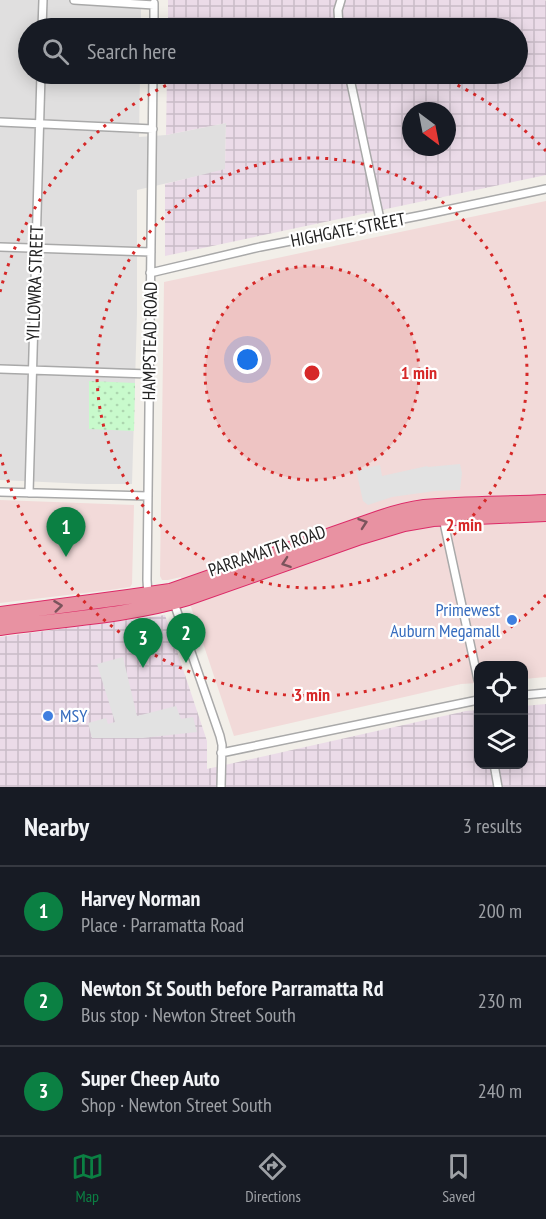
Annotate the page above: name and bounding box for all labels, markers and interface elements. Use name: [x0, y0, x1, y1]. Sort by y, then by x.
search box: [18, 18, 528, 84]
icon: search: [39, 35, 72, 68]
text: Search here: [87, 37, 176, 65]
north arrow: [402, 102, 456, 156]
street label: HIGHGATE STREET: [289, 207, 407, 252]
street label: YILLOWRA STREET: [21, 225, 48, 341]
street label: HAMPSTEAD ROAD: [137, 281, 162, 400]
your location: [233, 345, 262, 374]
text: 1 min: [401, 361, 437, 384]
centre of rings: [302, 363, 322, 383]
pin: 1: [46, 508, 86, 557]
text: 2 min: [446, 513, 482, 536]
one-way arrow: [358, 517, 368, 530]
street label: PARRAMATTA ROAD: [205, 520, 329, 581]
one-way arrow: [281, 556, 292, 569]
place label: Primewest Auburn Megamall: [390, 598, 501, 642]
one-way arrow: [53, 600, 63, 613]
marker: Primewest Auburn Megamall: [505, 613, 519, 627]
pin: 2: [166, 614, 206, 663]
pin: 3: [124, 618, 162, 668]
map controls: [474, 661, 528, 769]
button: locate: [474, 661, 528, 715]
text: 3 min: [294, 683, 330, 706]
place label: MSY: [60, 704, 88, 727]
marker: MSY: [41, 709, 55, 723]
button: layers: [474, 715, 528, 769]
text: Nearby: [24, 810, 89, 843]
text: 3 results: [463, 813, 522, 839]
text: Harvey Norman: [81, 884, 200, 912]
text: 1: [39, 898, 48, 924]
text: 200 m: [478, 898, 522, 924]
text: Place · Parramatta Road: [81, 912, 244, 938]
text: Newton St South before Parramatta Rd: [81, 974, 383, 1002]
text: 2: [39, 988, 48, 1014]
text: 230 m: [478, 988, 522, 1014]
text: Bus stop · Newton Street South: [81, 1002, 296, 1028]
text: Super Cheep Auto: [81, 1064, 220, 1092]
text: 3: [39, 1078, 48, 1104]
text: 240 m: [478, 1078, 522, 1104]
text: Shop · Newton Street South: [81, 1092, 272, 1118]
tab: Map: [71, 1150, 104, 1206]
tab: Directions: [245, 1150, 301, 1206]
tab: Saved: [442, 1150, 475, 1206]

